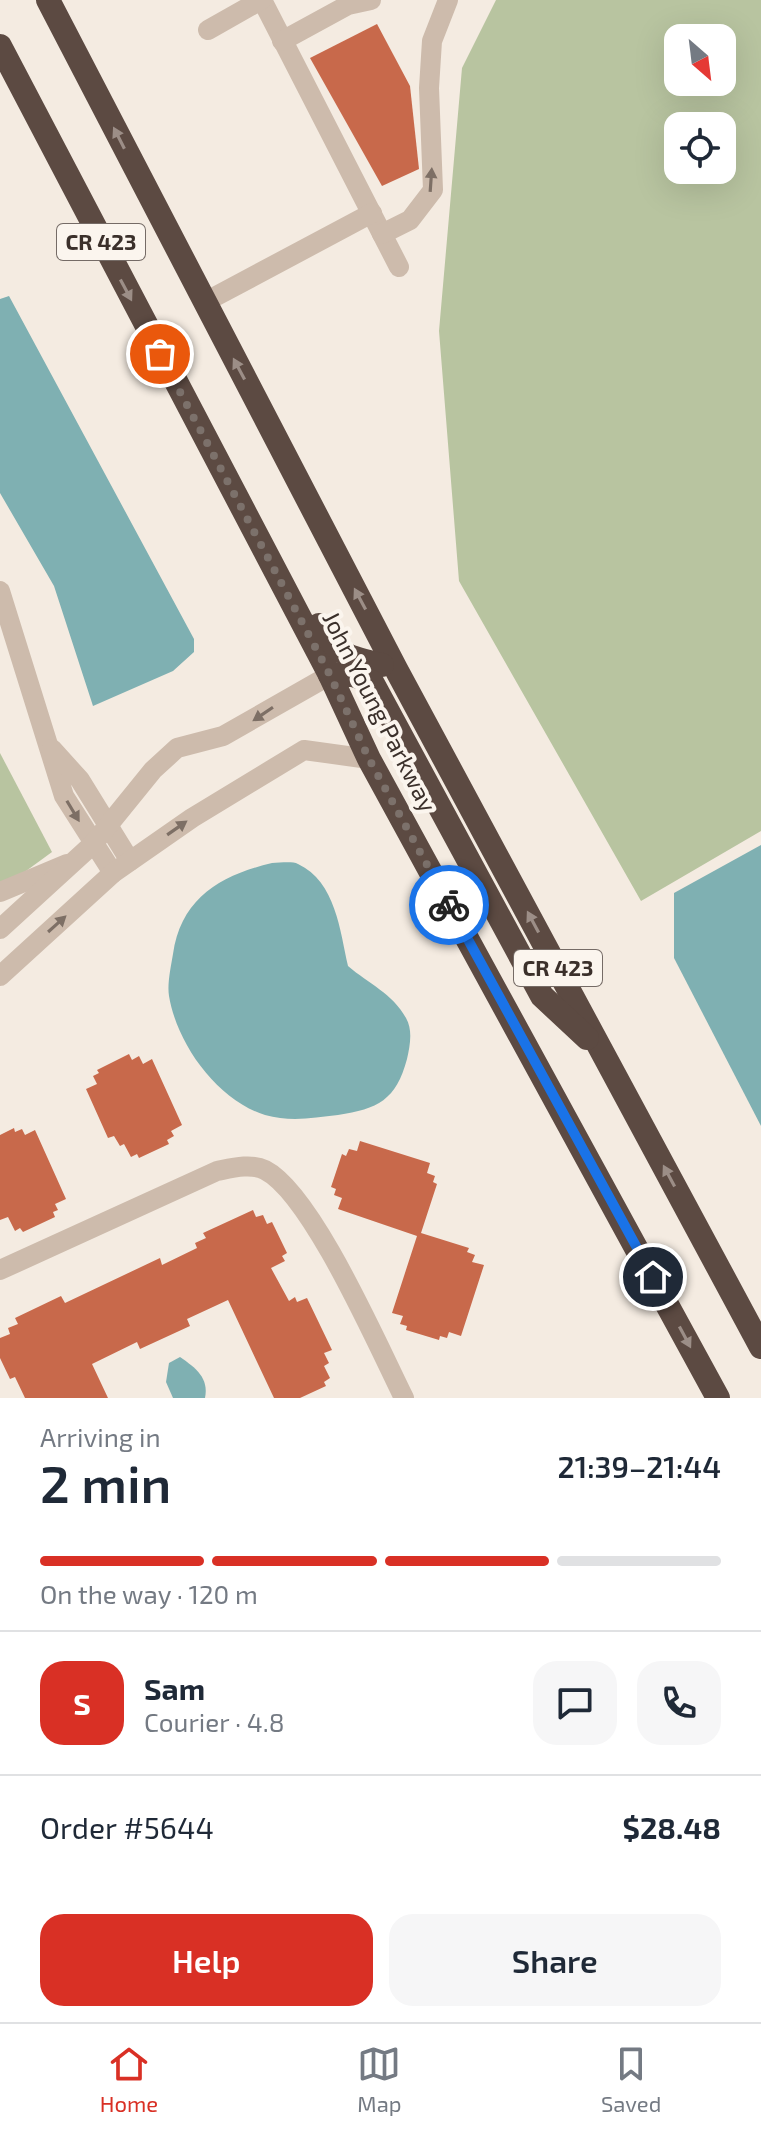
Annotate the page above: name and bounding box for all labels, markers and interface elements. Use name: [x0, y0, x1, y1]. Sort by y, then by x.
north arrow: [664, 24, 736, 96]
map controls: [664, 24, 736, 184]
button: locate: [664, 112, 736, 184]
one-way arrow: [113, 127, 126, 150]
one-way arrow: [425, 168, 438, 193]
road number: CR 423: [57, 224, 145, 260]
one-way arrow: [120, 278, 133, 301]
pin: [126, 320, 194, 388]
icon: bag: [138, 332, 182, 376]
one-way arrow: [233, 358, 247, 380]
one-way arrow: [353, 588, 366, 611]
street label: John Young Parkway: [317, 606, 444, 817]
one-way arrow: [253, 707, 274, 722]
one-way arrow: [66, 800, 80, 822]
one-way arrow: [166, 820, 188, 836]
courier: [409, 865, 489, 945]
icon: bike: [427, 883, 471, 927]
one-way arrow: [526, 910, 539, 933]
one-way arrow: [47, 916, 66, 934]
road number: CR 423: [514, 950, 602, 986]
one-way arrow: [662, 1164, 675, 1187]
pin: [619, 1243, 687, 1311]
icon: home: [631, 1255, 675, 1299]
one-way arrow: [679, 1326, 692, 1349]
text: Arriving in: [40, 1421, 161, 1452]
text: 21:39–21:44: [557, 1448, 721, 1484]
text: 2 min: [40, 1451, 171, 1513]
text: On the way · 120 m: [40, 1578, 258, 1609]
button: chat: [533, 1661, 617, 1745]
button: phone: [637, 1661, 721, 1745]
text: Sam: [144, 1670, 205, 1706]
text: S: [73, 1685, 91, 1721]
text: Courier · 4.8: [144, 1706, 285, 1737]
text: Order #5644: [40, 1809, 214, 1845]
text: $28.48: [622, 1809, 721, 1845]
button: Help: [40, 1914, 373, 2006]
button: Share: [389, 1914, 721, 2006]
tab: Home: [100, 2042, 158, 2116]
tab: Map: [357, 2042, 402, 2116]
tab: Saved: [601, 2042, 661, 2116]

